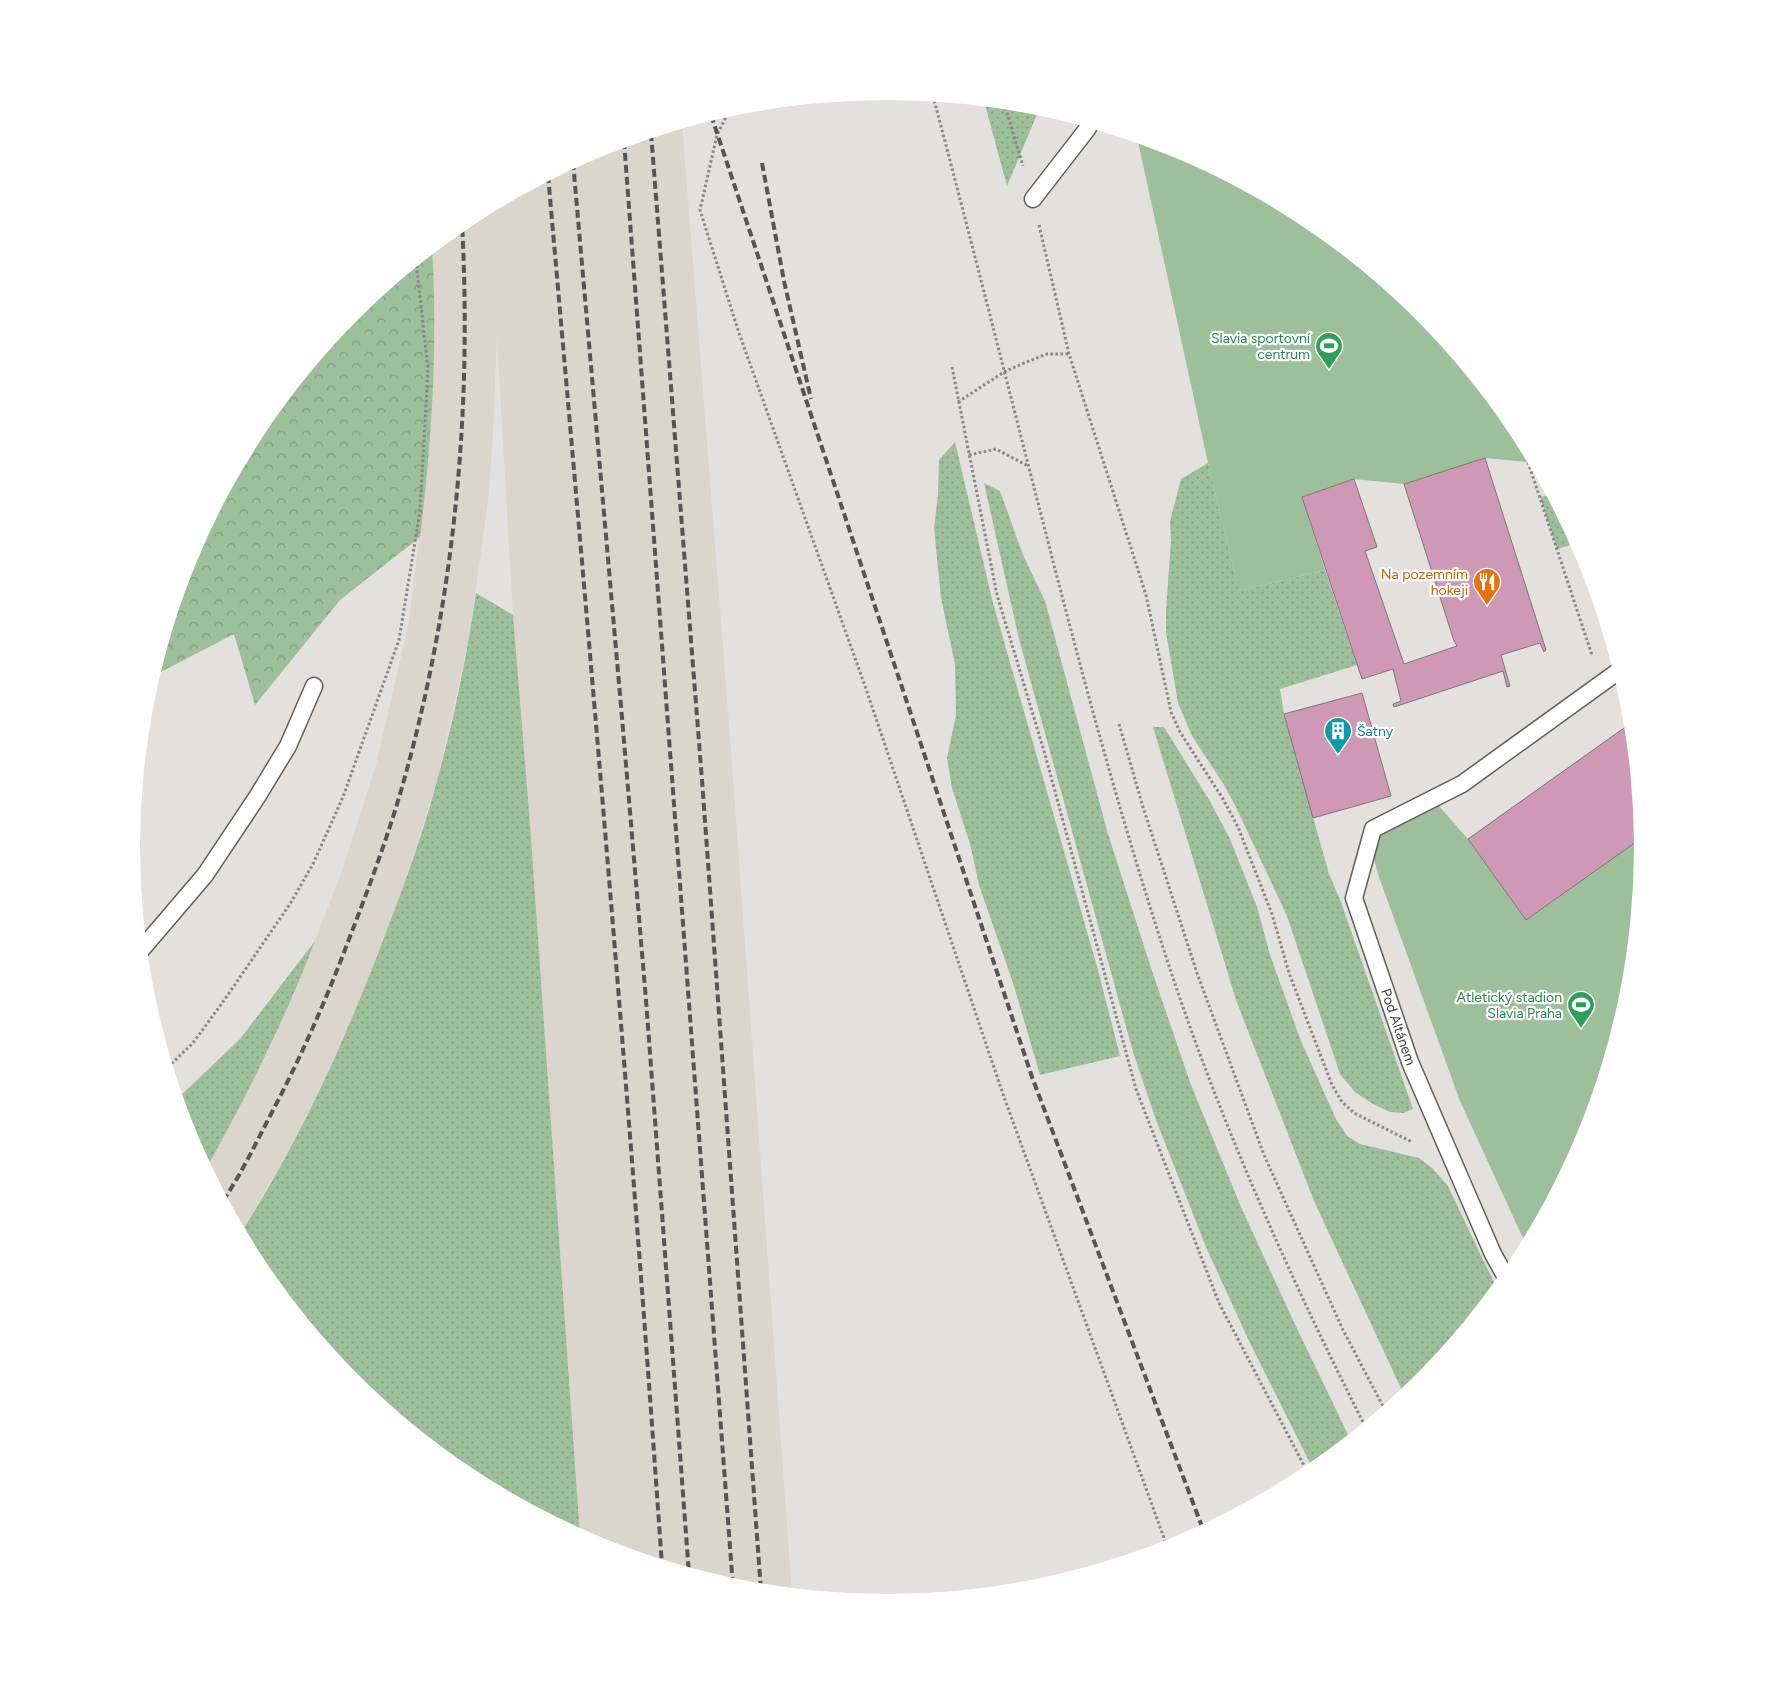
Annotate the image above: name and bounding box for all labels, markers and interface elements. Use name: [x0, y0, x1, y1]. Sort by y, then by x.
place label: Slavia sportovní centrum: [1211, 330, 1311, 363]
sports icon: Slavia sportovní centrum: [1314, 331, 1344, 370]
place label: Na pozemním hokeji: [1381, 566, 1468, 599]
restaurant icon: Na pozemním hokeji: [1472, 567, 1502, 606]
building icon: Šatny: [1323, 716, 1353, 755]
place label: Šatny: [1357, 723, 1394, 740]
street label: Pod Altánem: [1377, 986, 1419, 1068]
place label: Atletický stadion Slavia Praha: [1456, 989, 1562, 1022]
sports icon: Atletický stadion Slavia Praha: [1566, 990, 1596, 1029]

